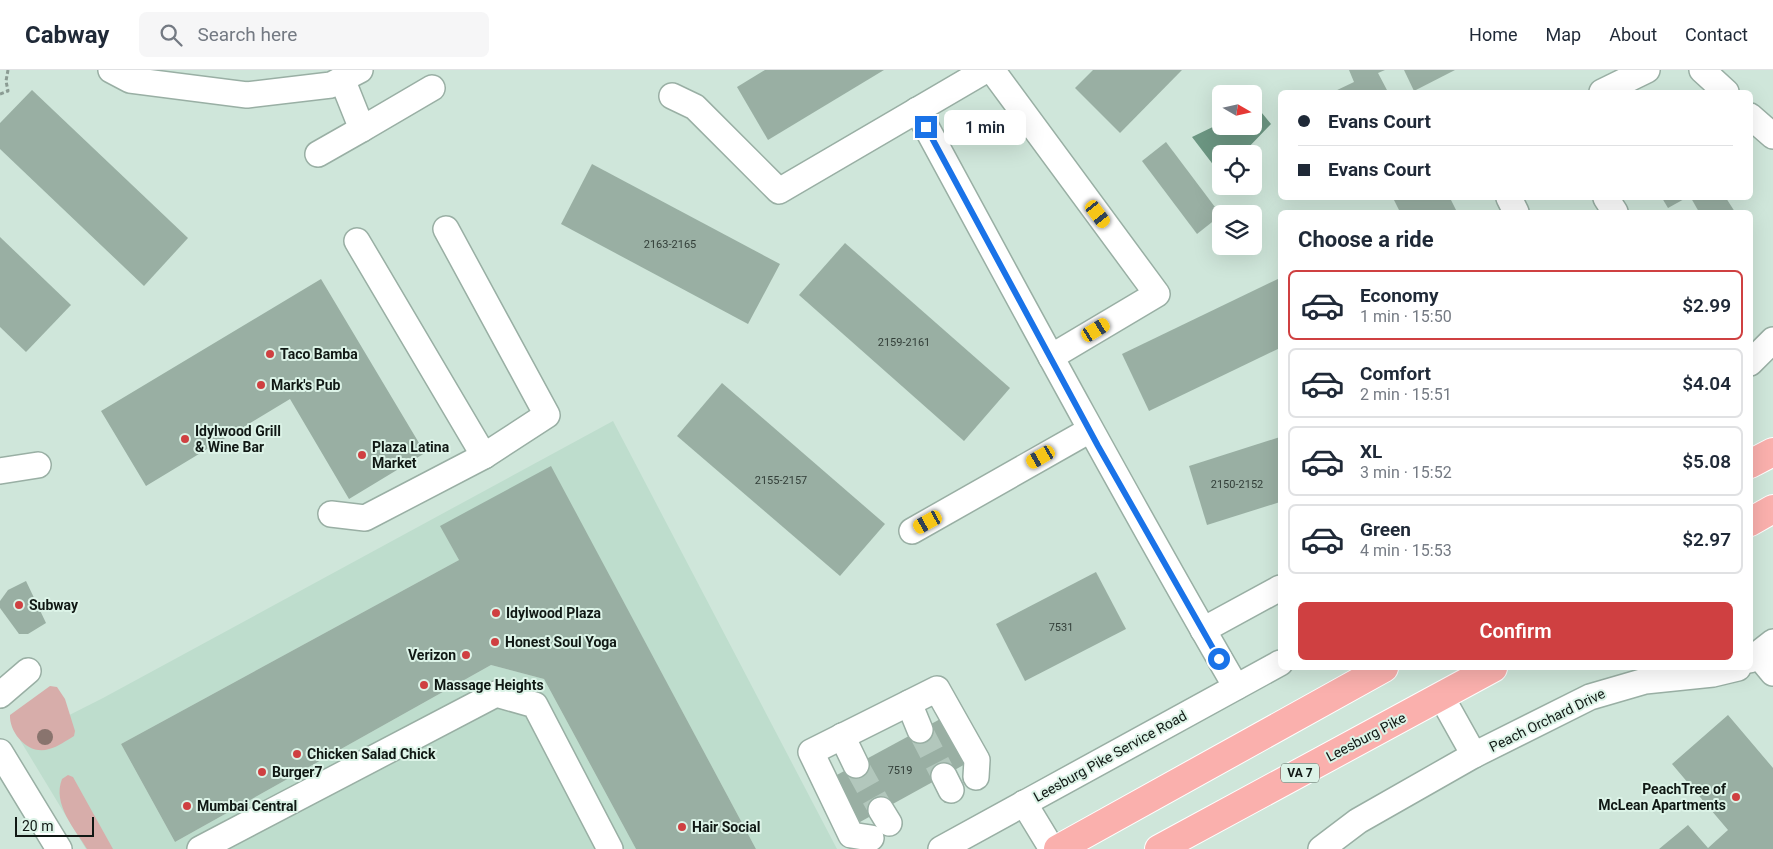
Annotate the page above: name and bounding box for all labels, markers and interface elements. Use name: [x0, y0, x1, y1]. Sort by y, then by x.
search box: [139, 12, 489, 57]
text: Cabway: [25, 21, 109, 49]
icon: search: [157, 21, 185, 49]
text: Search here: [197, 23, 297, 46]
text: Home: [1469, 24, 1518, 45]
text: Map: [1546, 24, 1581, 45]
text: About: [1609, 24, 1657, 45]
text: Contact: [1685, 24, 1748, 45]
north arrow: [1212, 85, 1262, 135]
map controls: [1212, 85, 1262, 255]
callout: 1 min: [944, 110, 1026, 144]
text: Evans Court: [1328, 110, 1431, 133]
route end: [915, 116, 937, 138]
text: 1 min: [965, 118, 1005, 137]
button: locate: [1212, 145, 1262, 195]
text: Evans Court: [1328, 158, 1431, 181]
car: [1082, 198, 1113, 230]
button: layers: [1212, 205, 1262, 255]
text: Choose a ride: [1298, 227, 1434, 252]
house number: 2163-2165: [644, 238, 696, 251]
icon: car: [1300, 283, 1345, 328]
text: Economy: [1360, 284, 1439, 307]
text: $2.99: [1682, 294, 1731, 317]
text: 1 min · 15:50: [1360, 307, 1452, 326]
car: [1079, 316, 1112, 344]
house number: 2159-2161: [878, 336, 930, 349]
place label: Taco Bamba: [280, 346, 358, 362]
marker: Taco Bamba: [264, 348, 276, 360]
icon: car: [1300, 361, 1345, 406]
text: Comfort: [1360, 362, 1431, 385]
text: $4.04: [1682, 372, 1731, 395]
place label: Mark's Pub: [271, 377, 341, 393]
marker: Mark's Pub: [255, 379, 267, 391]
text: 2 min · 15:51: [1360, 385, 1452, 404]
place label: Idylwood Grill & Wine Bar: [195, 423, 281, 455]
marker: Idylwood Grill & Wine Bar: [179, 433, 191, 445]
place label: Plaza Latina Market: [372, 439, 450, 471]
icon: car: [1300, 439, 1345, 484]
text: XL: [1360, 440, 1382, 463]
car: [1024, 443, 1057, 471]
marker: Plaza Latina Market: [356, 449, 368, 461]
text: $5.08: [1682, 450, 1731, 473]
text: 3 min · 15:52: [1360, 463, 1452, 482]
house number: 2155-2157: [755, 474, 807, 487]
house number: 2150-2152: [1211, 478, 1263, 491]
car: [911, 508, 944, 536]
icon: car: [1300, 517, 1345, 562]
text: Green: [1360, 518, 1411, 541]
text: $2.97: [1682, 528, 1731, 551]
text: 4 min · 15:53: [1360, 541, 1452, 560]
place label: Subway: [29, 597, 79, 613]
marker: Subway: [13, 599, 25, 611]
button: Confirm: [1298, 602, 1733, 660]
place label: Idylwood Plaza: [506, 605, 602, 621]
marker: Idylwood Plaza: [490, 607, 502, 619]
house number: 7531: [1049, 621, 1073, 634]
place label: Honest Soul Yoga: [505, 634, 617, 650]
marker: Honest Soul Yoga: [489, 636, 501, 648]
place label: Verizon: [408, 647, 456, 663]
route start: [1208, 648, 1230, 670]
marker: Verizon: [460, 649, 472, 661]
place label: Massage Heights: [434, 677, 544, 693]
marker: Massage Heights: [418, 679, 430, 691]
street label: Peach Orchard Drive: [1487, 685, 1607, 755]
street label: Leesburg Pike Service Road: [1031, 707, 1189, 805]
street label: Leesburg Pike: [1323, 709, 1409, 765]
place label: Chicken Salad Chick: [307, 746, 436, 762]
marker: Chicken Salad Chick: [291, 748, 303, 760]
place label: Burger7: [272, 764, 323, 780]
house number: 7519: [888, 764, 912, 777]
road number: VA 7: [1281, 764, 1319, 782]
marker: Burger7: [256, 766, 268, 778]
place label: PeachTree of McLean Apartments: [1598, 781, 1727, 813]
marker: PeachTree of McLean Apartments: [1730, 791, 1742, 803]
place label: Mumbai Central: [197, 798, 297, 814]
marker: Mumbai Central: [181, 800, 193, 812]
scale bar: [15, 814, 94, 837]
text: 20 m: [22, 818, 54, 834]
place label: Hair Social: [692, 819, 760, 835]
marker: Hair Social: [676, 821, 688, 833]

